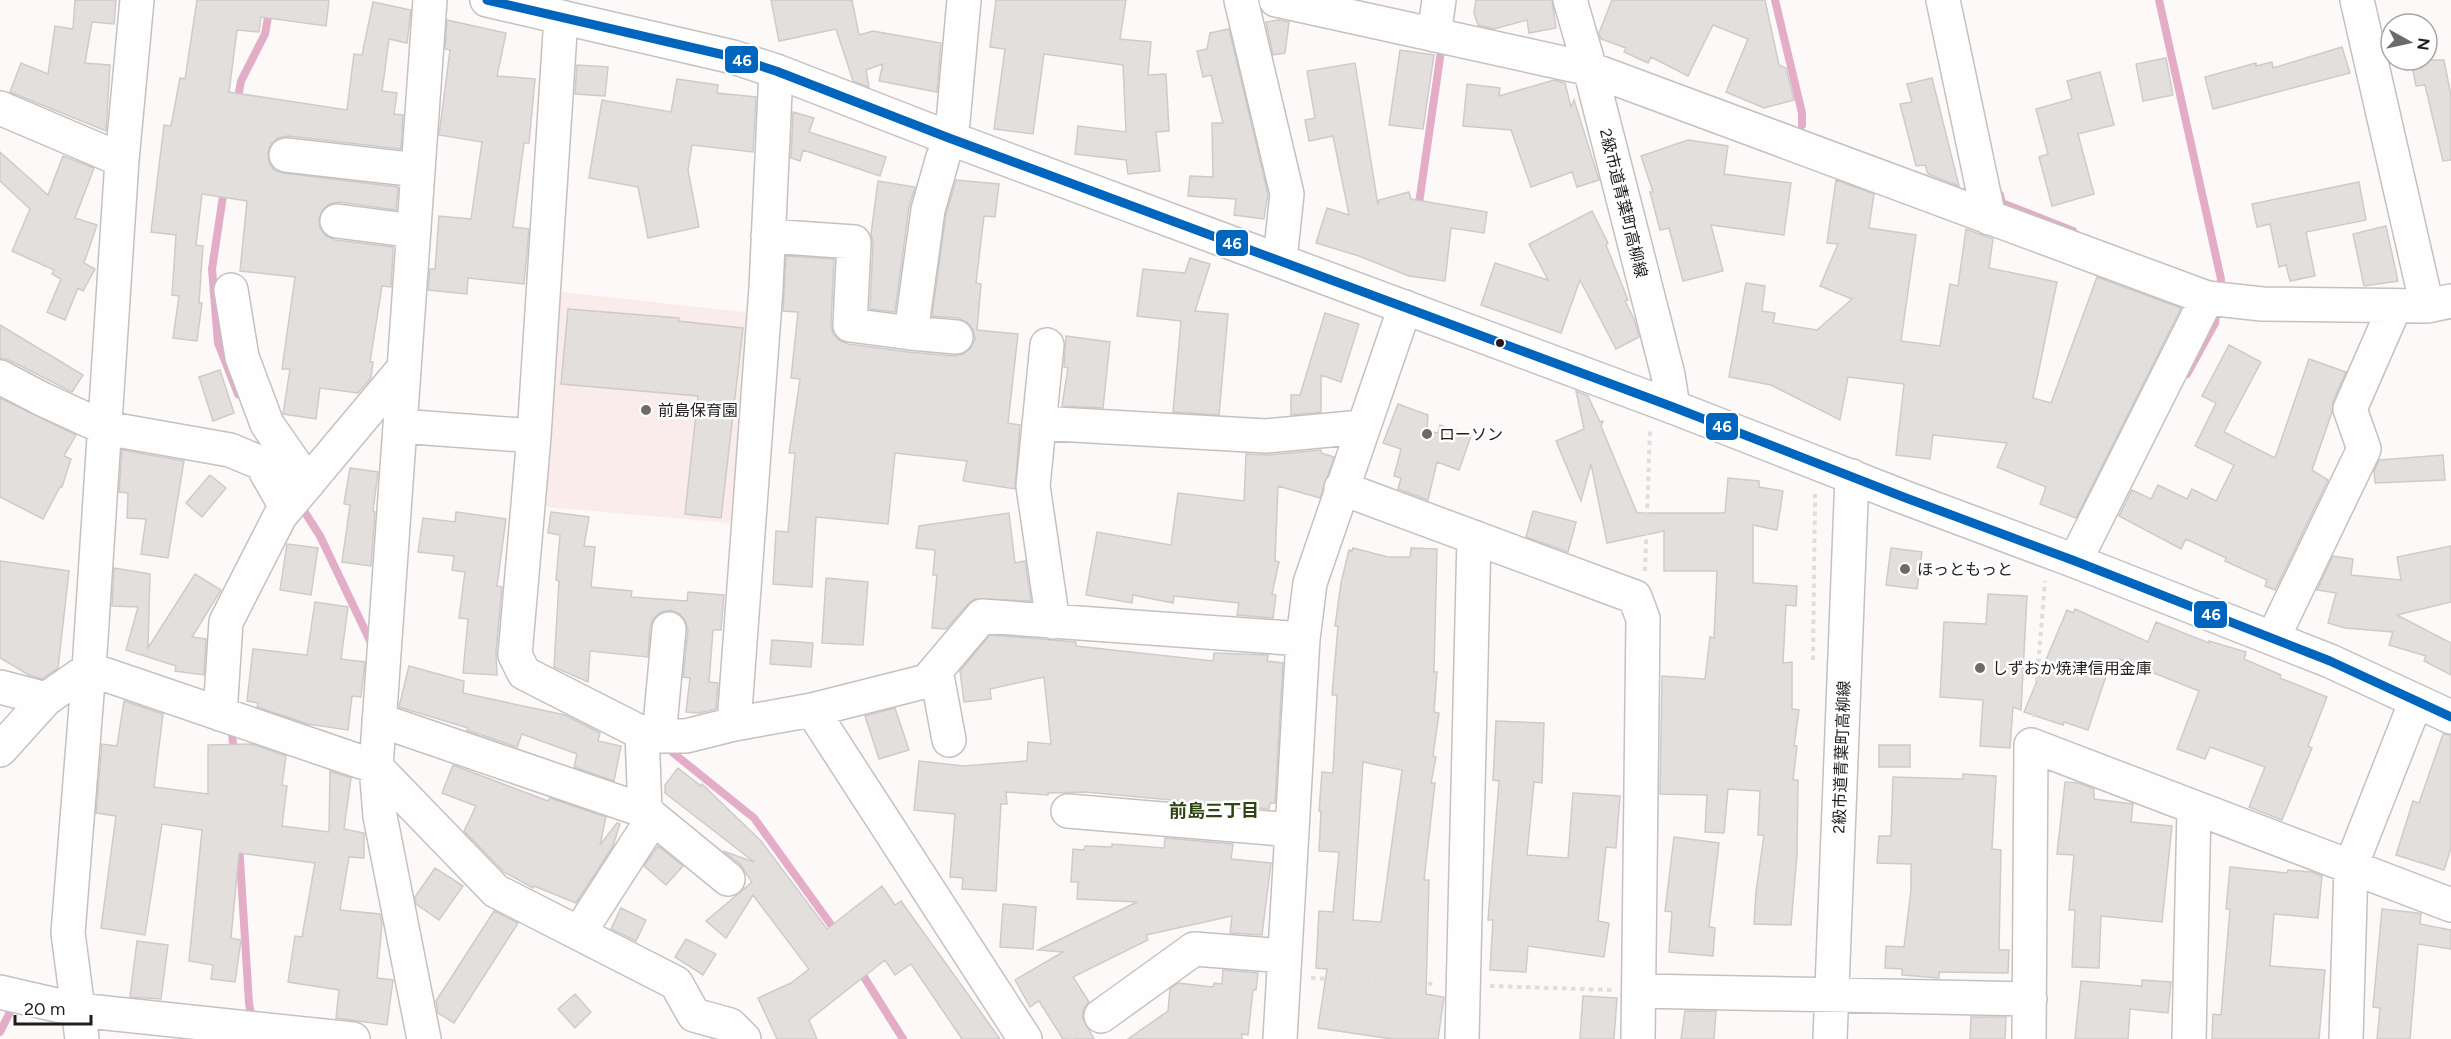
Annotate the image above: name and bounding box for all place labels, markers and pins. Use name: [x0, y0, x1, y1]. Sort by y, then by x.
unlabelled marker: [1494, 337, 1506, 349]
place label: 前島保育園: [658, 401, 738, 420]
marker: 前島保育園: [639, 403, 653, 417]
place label: ローソン: [1439, 425, 1503, 444]
marker: ローソン: [1420, 427, 1434, 441]
place label: ほっともっと: [1917, 560, 2013, 579]
marker: ほっともっと: [1898, 562, 1912, 576]
place label: しずおか焼津信用金庫: [1992, 659, 2152, 678]
marker: しずおか焼津信用金庫: [1973, 661, 1987, 675]

